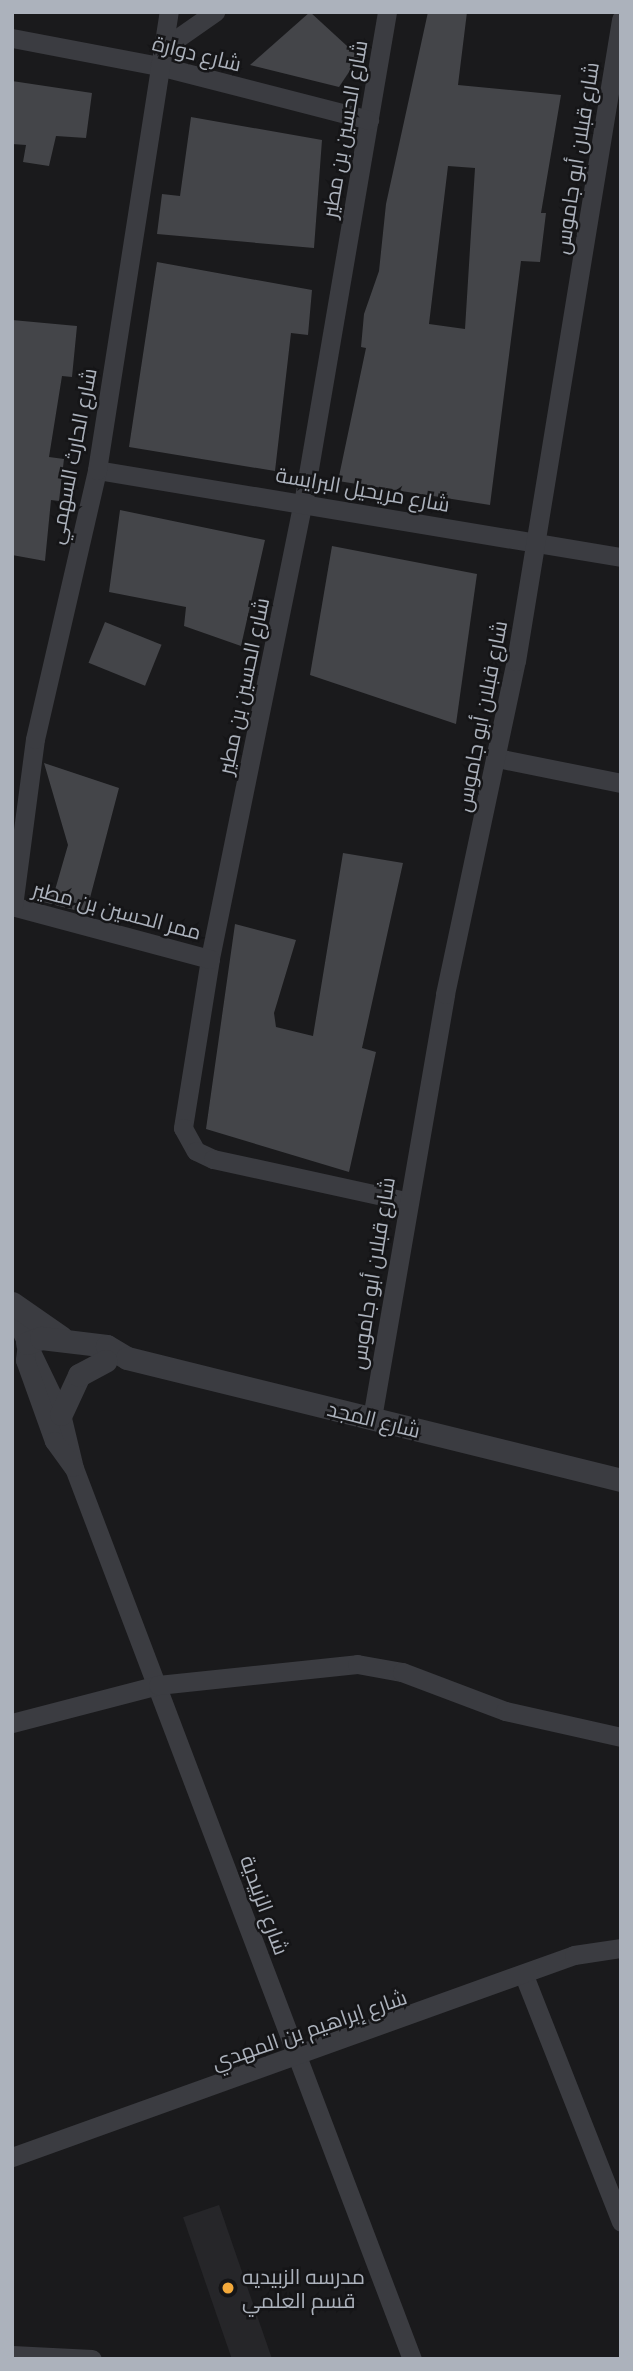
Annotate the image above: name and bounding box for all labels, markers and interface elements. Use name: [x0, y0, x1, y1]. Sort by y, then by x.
street label: شارع دوارة: [150, 30, 244, 76]
street label: شارع الحسين بن مطير: [316, 38, 372, 220]
street label: شارع قبلان أبو جاموس: [548, 60, 604, 256]
street label: شارع الحارث السهمي: [43, 366, 101, 546]
street label: شارع مريحيل البرايسة: [274, 461, 452, 517]
street label: شارع الحسين بن مطير: [212, 595, 274, 777]
street label: شارع قبلان أبو جاموس: [450, 618, 512, 814]
street label: ممر الحسين بن مطير: [30, 875, 204, 945]
street label: شارع قبلان أبو جاموس: [344, 1175, 400, 1371]
street label: شارع المجد: [325, 1395, 423, 1443]
street label: شارع الزبيدية: [235, 1852, 295, 1958]
street label: شارع إبراهيم بن المهدي: [208, 1984, 410, 2074]
place label: مدرسه الزبيديه قسم العلمي: [242, 2263, 365, 2313]
marker: مدرسه الزبيديه قسم العلمي: [220, 2280, 236, 2296]

